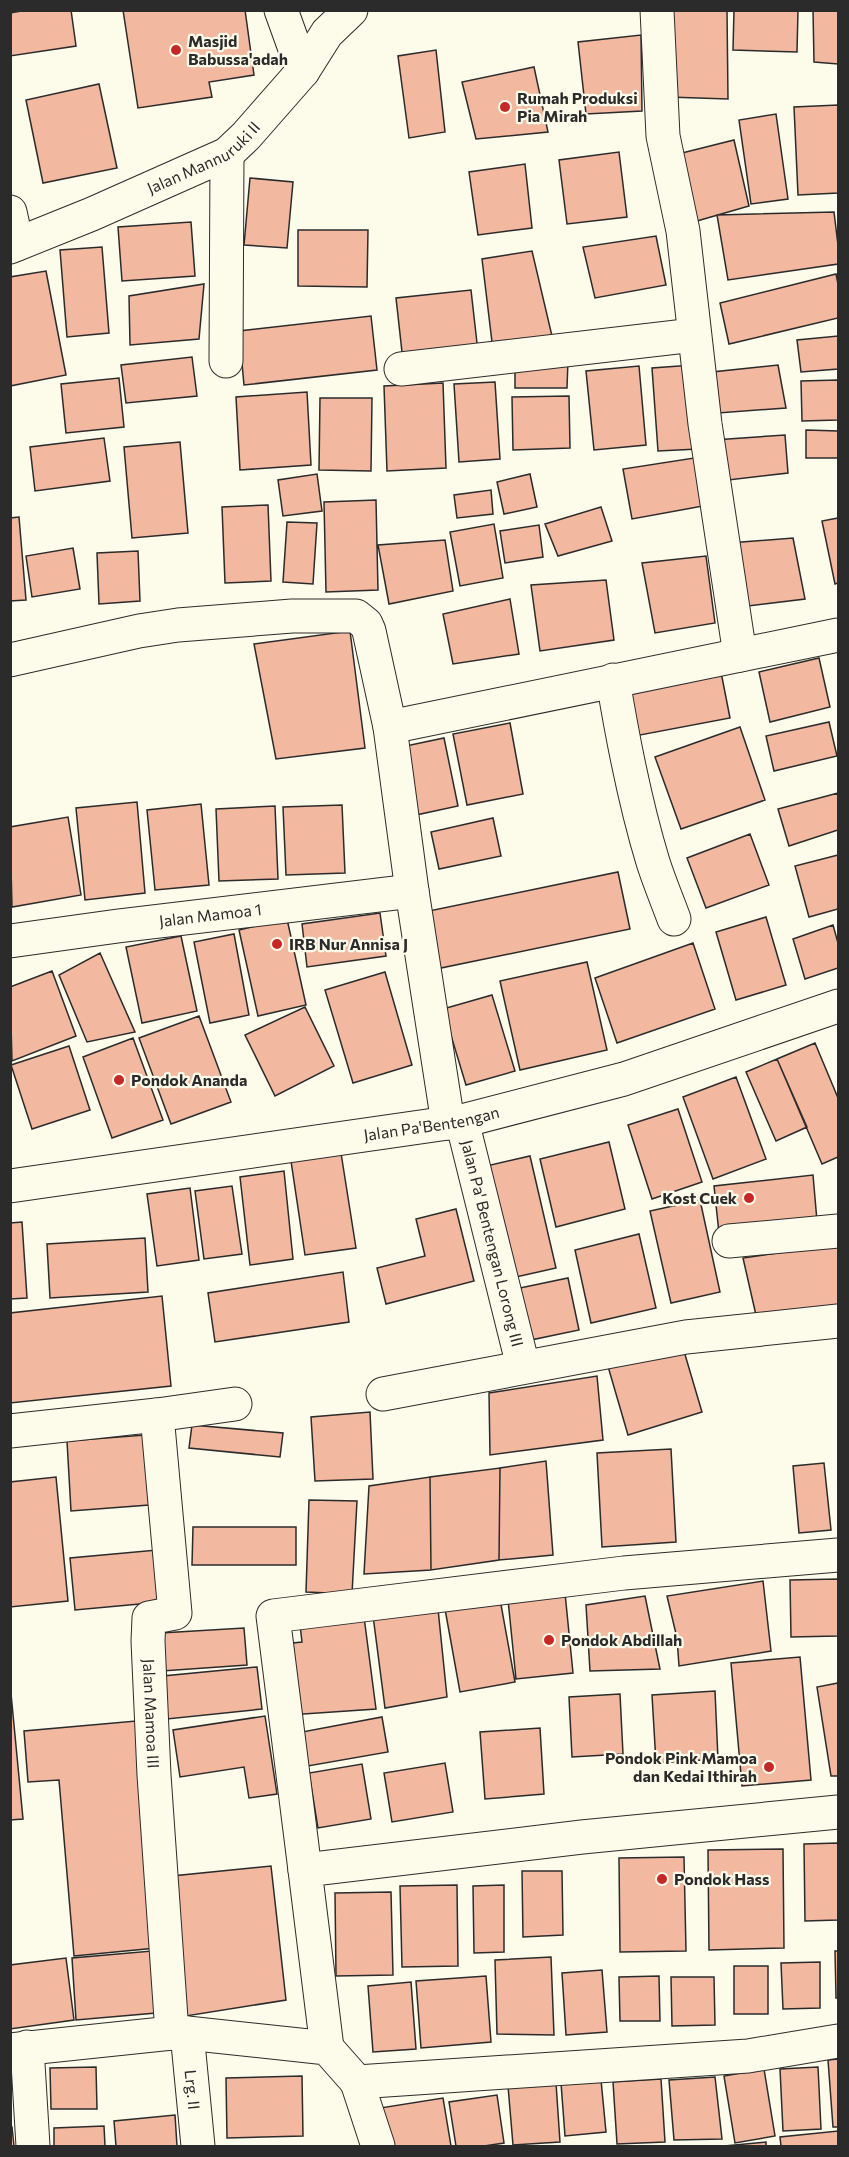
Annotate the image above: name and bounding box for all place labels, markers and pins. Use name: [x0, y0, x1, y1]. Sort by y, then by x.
place label: Masjid Babussa'adah: [188, 31, 288, 68]
marker: Masjid Babussa'adah: [169, 43, 183, 57]
place label: Rumah Produksi Pia Mirah: [517, 88, 638, 125]
marker: Rumah Produksi Pia Mirah: [498, 100, 512, 114]
place label: IRB Nur Annisa J: [289, 934, 408, 953]
marker: IRB Nur Annisa J: [270, 937, 284, 951]
place label: Pondok Ananda: [131, 1070, 247, 1089]
marker: Pondok Ananda: [112, 1073, 126, 1087]
place label: Kost Cuek: [662, 1188, 738, 1207]
marker: Kost Cuek: [742, 1191, 756, 1205]
place label: Pondok Abdillah: [561, 1630, 682, 1649]
marker: Pondok Abdillah: [542, 1633, 556, 1647]
place label: Pondok Pink Mamoa dan Kedai Ithirah: [605, 1748, 757, 1785]
marker: Pondok Pink Mamoa dan Kedai Ithirah: [762, 1760, 776, 1774]
place label: Pondok Hass: [674, 1869, 769, 1888]
marker: Pondok Hass: [655, 1872, 669, 1886]

